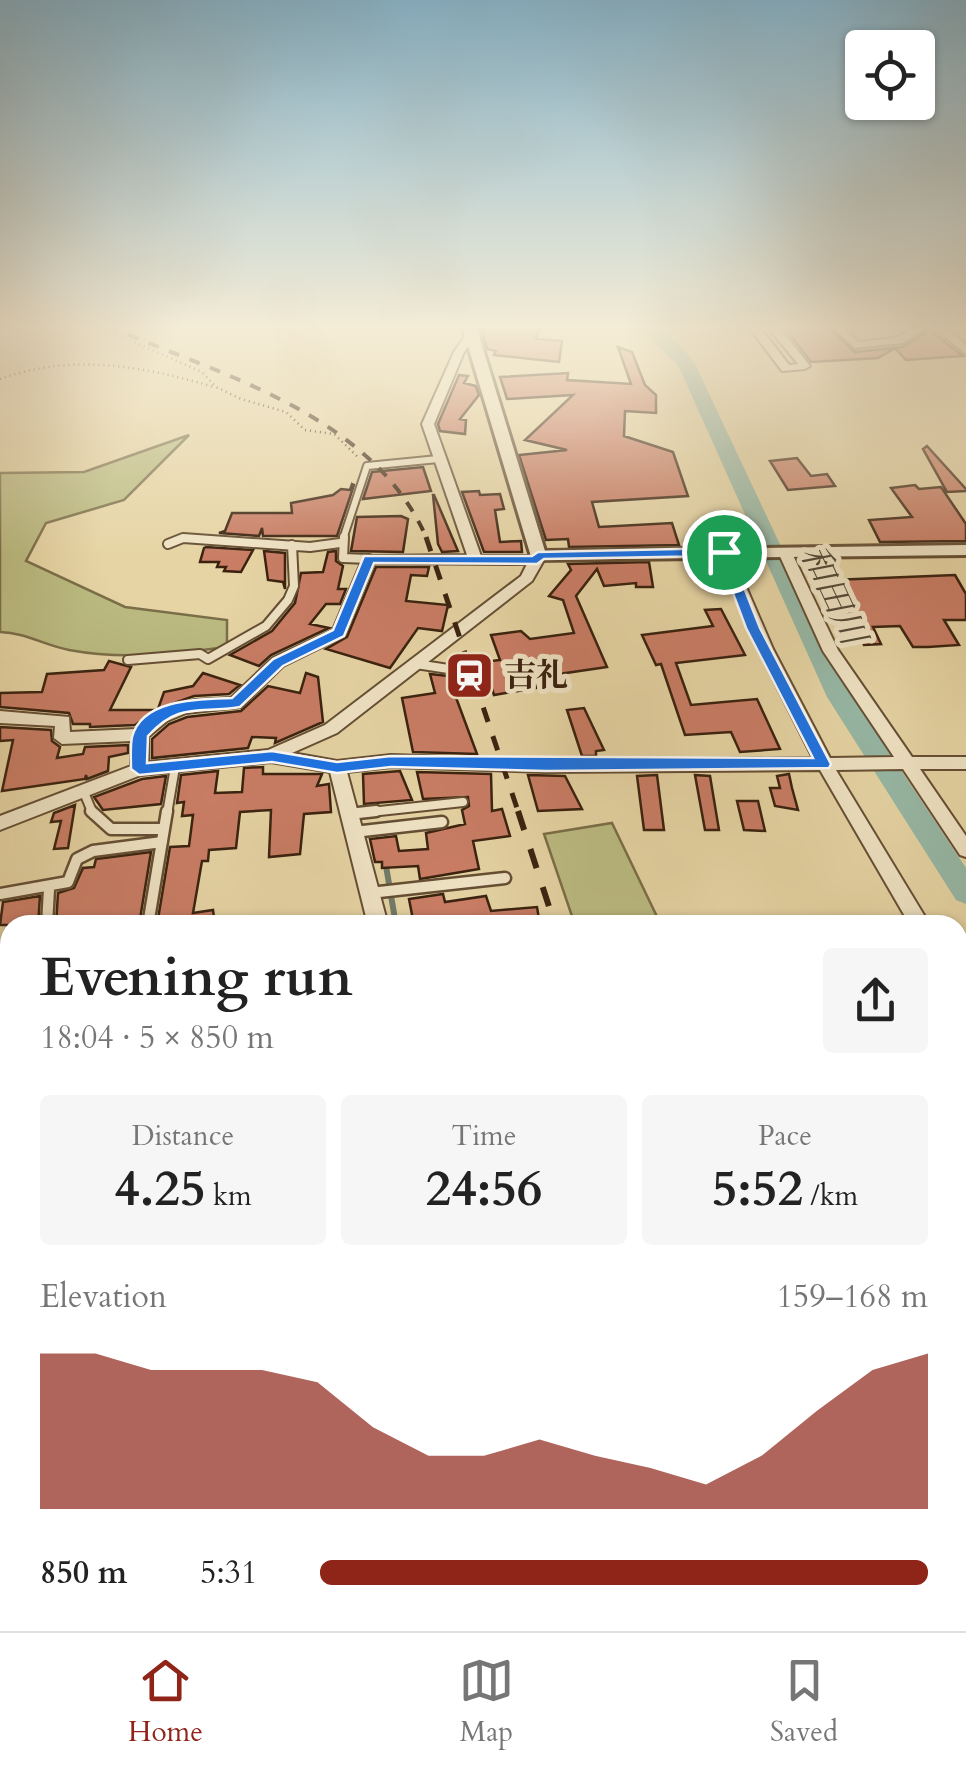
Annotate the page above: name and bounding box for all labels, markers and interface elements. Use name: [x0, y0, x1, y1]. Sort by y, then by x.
map controls: [845, 30, 935, 120]
button: locate: [845, 30, 935, 120]
pin: [682, 510, 767, 595]
icon: arrive: [697, 525, 752, 580]
water label: 和田川: [789, 537, 879, 656]
station icon: 吉礼: [443, 650, 495, 702]
place label: 吉礼: [504, 654, 568, 698]
text: Evening run: [40, 941, 353, 1015]
button: share: [823, 948, 928, 1053]
text: 18:04 · 5 × 850 m: [40, 1016, 274, 1060]
text: Distance: [132, 1117, 234, 1155]
text: Time: [452, 1117, 516, 1155]
text: Pace: [758, 1117, 812, 1155]
text: 4.25: [114, 1155, 206, 1223]
text: 24:56: [426, 1155, 542, 1223]
text: 5:52: [712, 1155, 803, 1223]
text: km: [206, 1177, 252, 1215]
text: /km: [803, 1177, 858, 1215]
text: Elevation: [40, 1275, 167, 1319]
text: 159–168 m: [776, 1275, 928, 1319]
text: 850 m: [40, 1551, 127, 1595]
text: 5:31: [200, 1551, 257, 1595]
tab: Home: [128, 1653, 203, 1751]
tab: Map: [459, 1653, 514, 1751]
tab: Saved: [770, 1653, 838, 1751]

